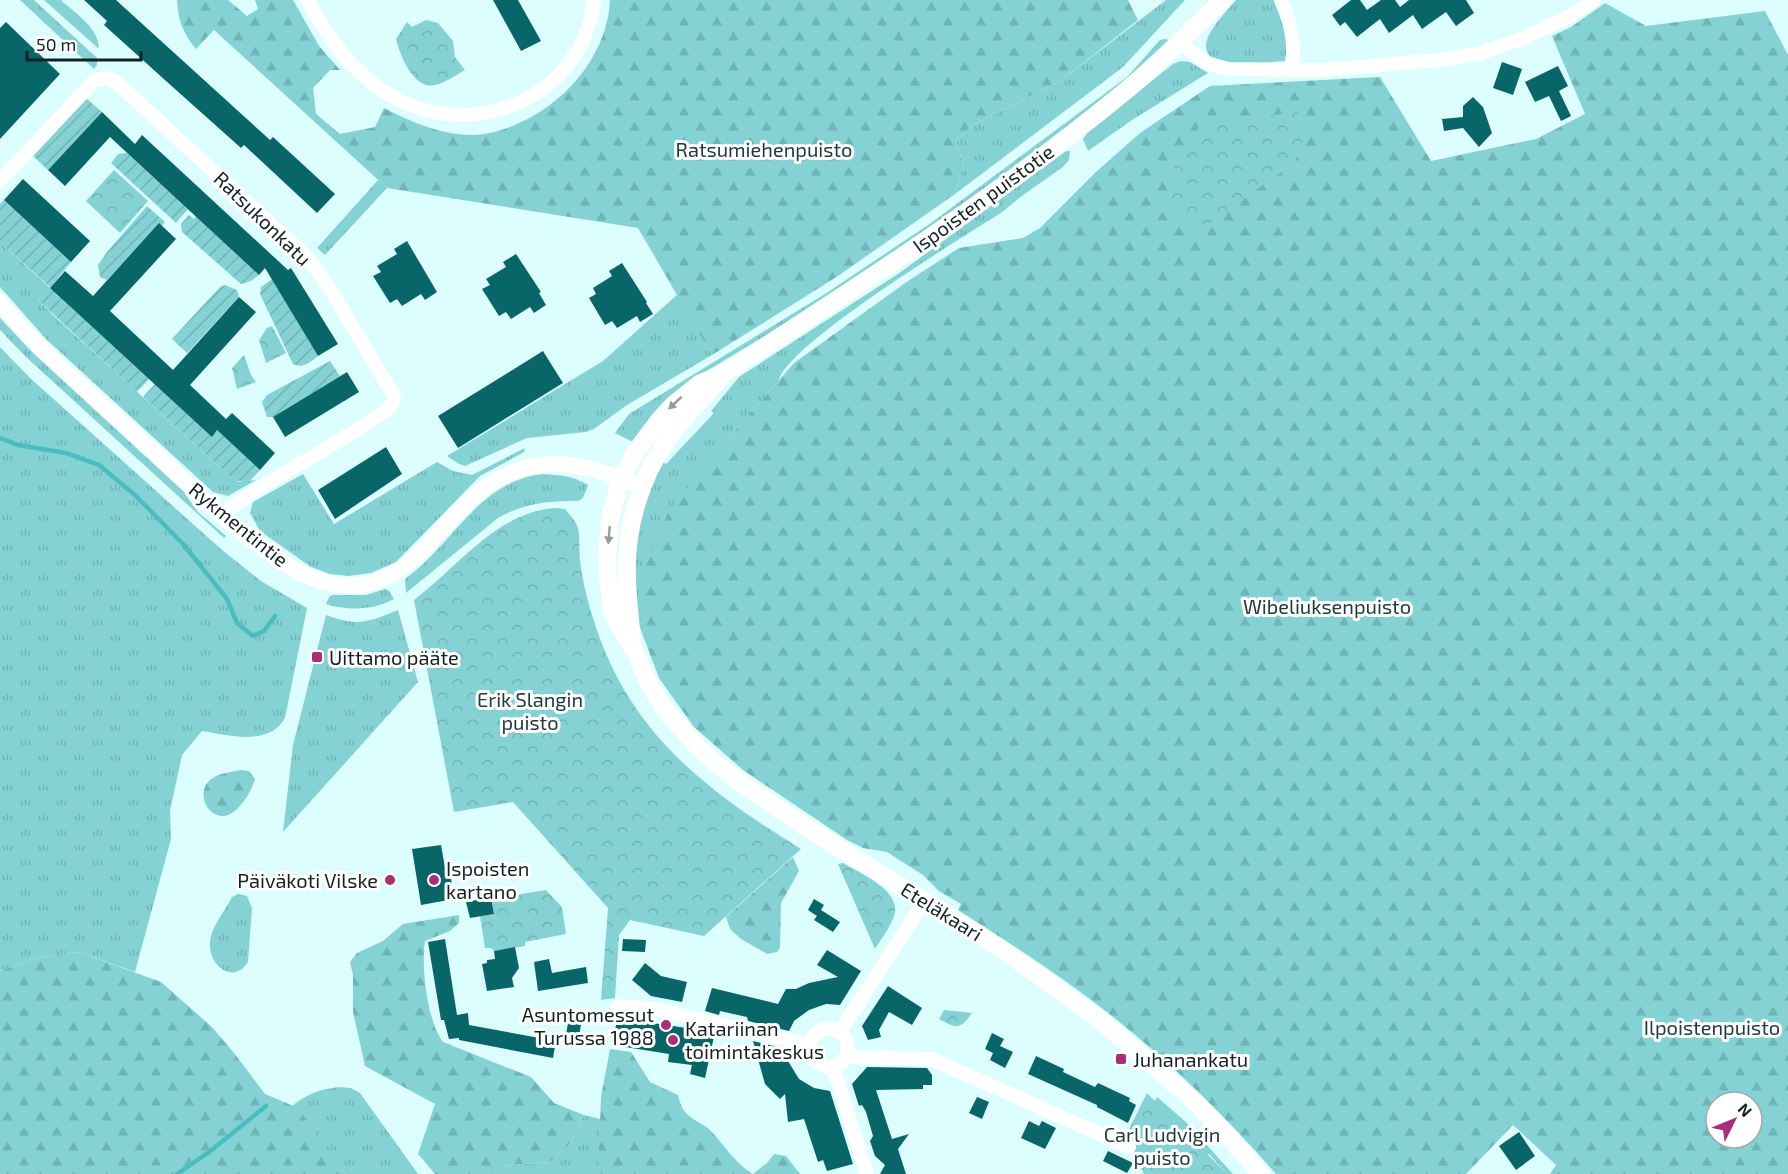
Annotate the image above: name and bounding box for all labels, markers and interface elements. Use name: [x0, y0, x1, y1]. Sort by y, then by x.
scale bar: [27, 24, 141, 62]
text: 50 m: [36, 33, 76, 55]
park label: Ratsumiehenpuisto: [676, 137, 852, 161]
street label: Ispoisten puistotie: [908, 139, 1058, 257]
street label: Ratsukonkatu: [210, 166, 316, 270]
one-way arrow: [668, 396, 682, 410]
street label: Rykmentintie: [185, 477, 293, 571]
one-way arrow: [604, 526, 614, 545]
park label: Wibeliuksenpuisto: [1243, 594, 1411, 618]
place label: Uittamo pääte: [329, 645, 459, 669]
marker: Uittamo pääte: [310, 650, 324, 664]
park label: Erik Slangin puisto: [477, 687, 583, 734]
place label: Ispoisten kartano: [446, 856, 529, 903]
place label: Päiväkoti Vilske: [237, 868, 378, 892]
marker: Päiväkoti Vilske: [383, 873, 397, 887]
marker: Ispoisten kartano: [427, 873, 441, 887]
street label: Eteläkaari: [897, 877, 987, 945]
place label: Asuntomessut Turussa 1988: [522, 1002, 654, 1049]
park label: Ilpoistenpuisto: [1644, 1015, 1780, 1039]
place label: Katariinan toimintakeskus: [685, 1016, 824, 1063]
marker: Asuntomessut Turussa 1988: [659, 1018, 673, 1032]
marker: Katariinan toimintakeskus: [666, 1033, 680, 1047]
place label: Juhanankatu: [1133, 1047, 1248, 1071]
marker: Juhanankatu: [1114, 1052, 1128, 1066]
north arrow: [1704, 1090, 1764, 1150]
text: N: [1734, 1099, 1756, 1120]
park label: Carl Ludvigin puisto: [1104, 1122, 1220, 1169]

